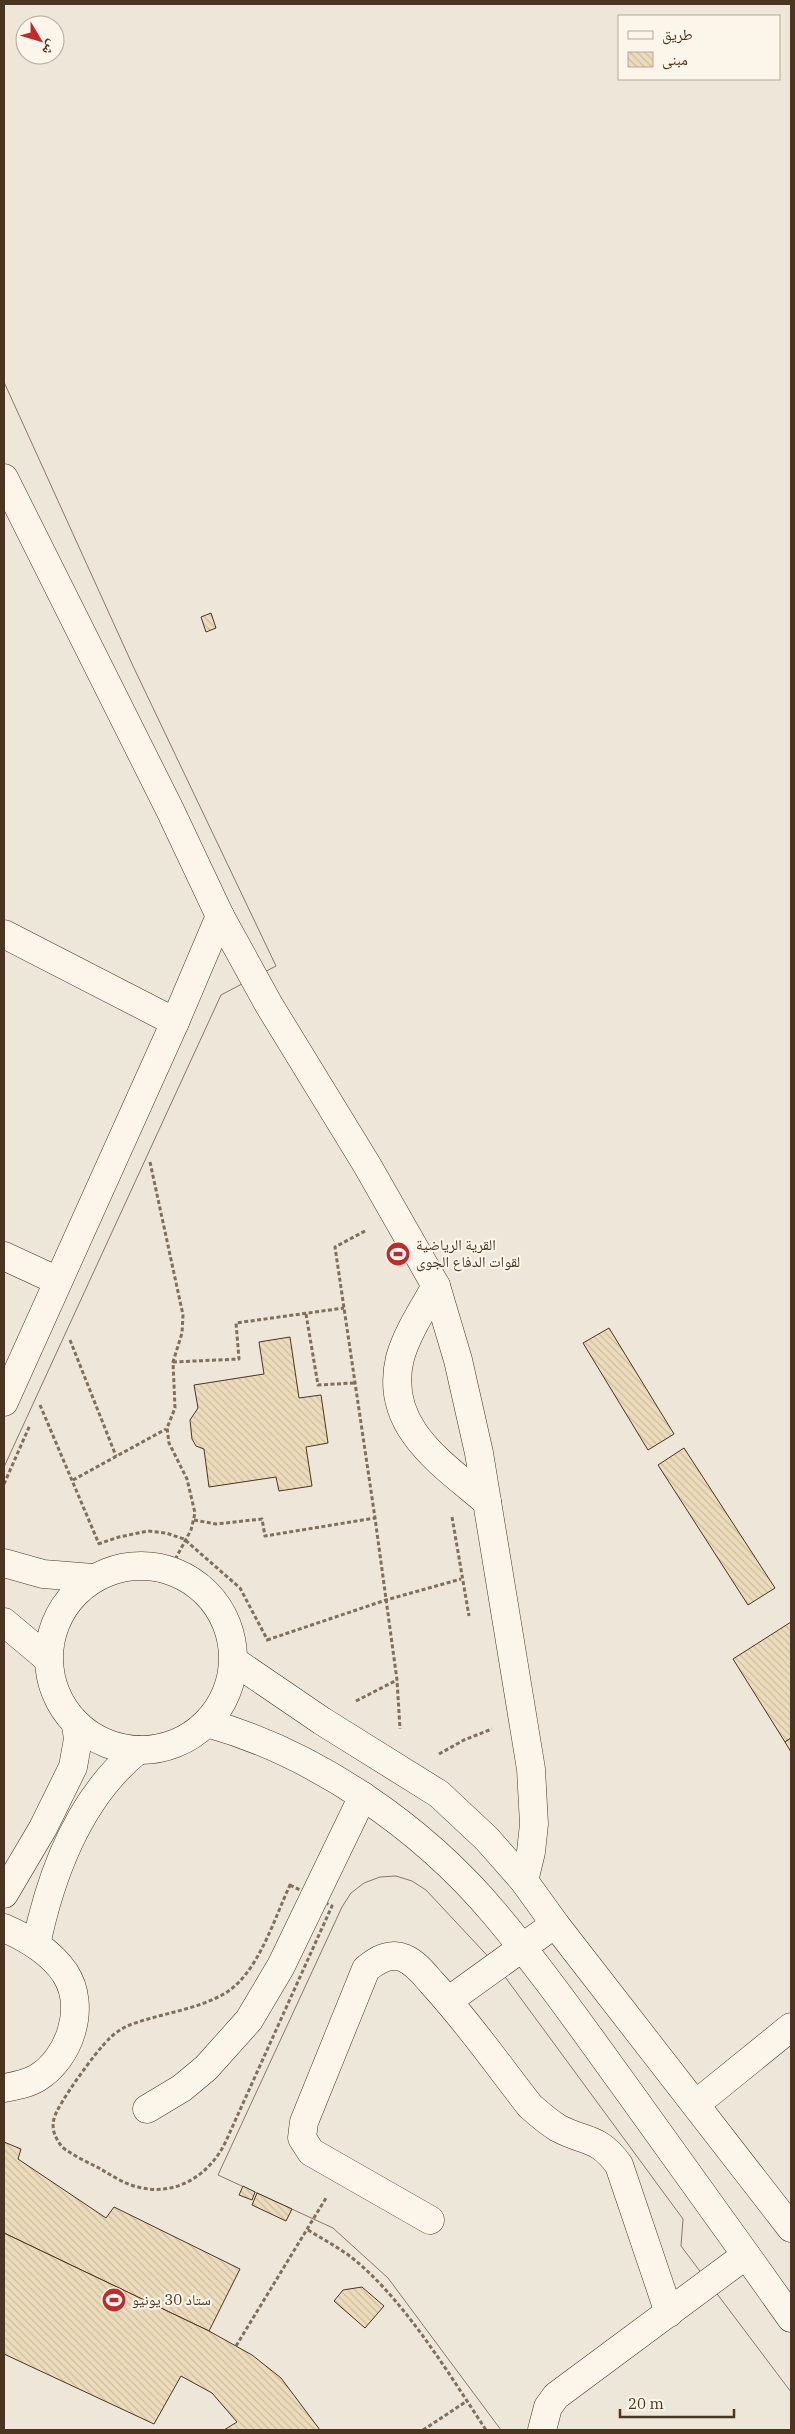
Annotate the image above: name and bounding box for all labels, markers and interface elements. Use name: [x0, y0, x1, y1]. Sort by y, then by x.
north arrow: [15, 15, 65, 65]
legend: [618, 15, 780, 80]
text: طريق: [662, 25, 693, 45]
text: ش: [38, 37, 62, 60]
text: مبنى: [662, 50, 688, 70]
place label: القرية الرياضية لقوات الدفاع الجوى: [416, 1235, 520, 1272]
sports icon: القرية الرياضية لقوات الدفاع الجوى: [385, 1241, 411, 1267]
sports icon: ستاد 30 يونيو: [101, 2287, 127, 2313]
place label: ستاد 30 يونيو: [132, 2290, 211, 2309]
scale bar: [620, 2386, 734, 2418]
text: 20 m: [628, 2394, 664, 2413]

